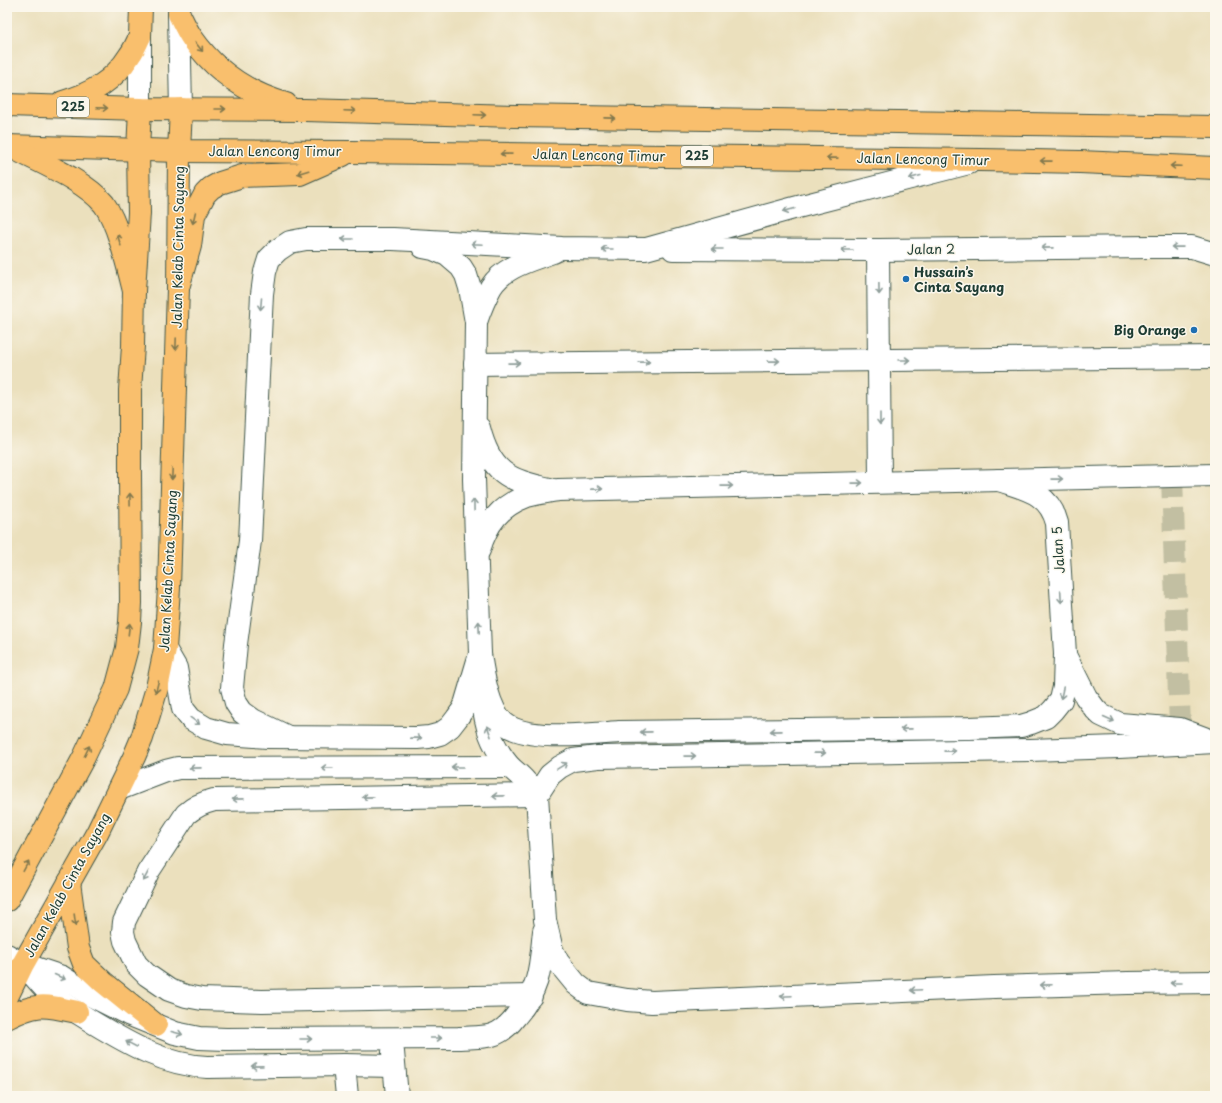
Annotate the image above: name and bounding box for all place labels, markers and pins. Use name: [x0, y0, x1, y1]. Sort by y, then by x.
place label: Hussain’s Cinta Sayang: [914, 262, 1004, 296]
marker: Hussain’s Cinta Sayang: [901, 274, 911, 284]
place label: Big Orange: [1114, 320, 1186, 339]
marker: Big Orange: [1189, 325, 1199, 335]

